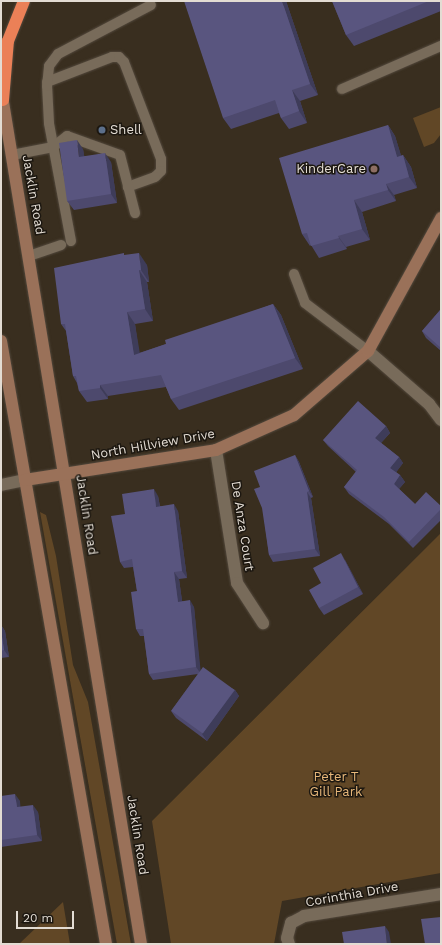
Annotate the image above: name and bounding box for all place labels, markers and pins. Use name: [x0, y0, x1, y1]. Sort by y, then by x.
place label: Shell: [110, 122, 142, 138]
marker: Shell: [97, 125, 107, 135]
place label: KinderCare: [296, 161, 366, 177]
marker: KinderCare: [369, 164, 379, 174]

